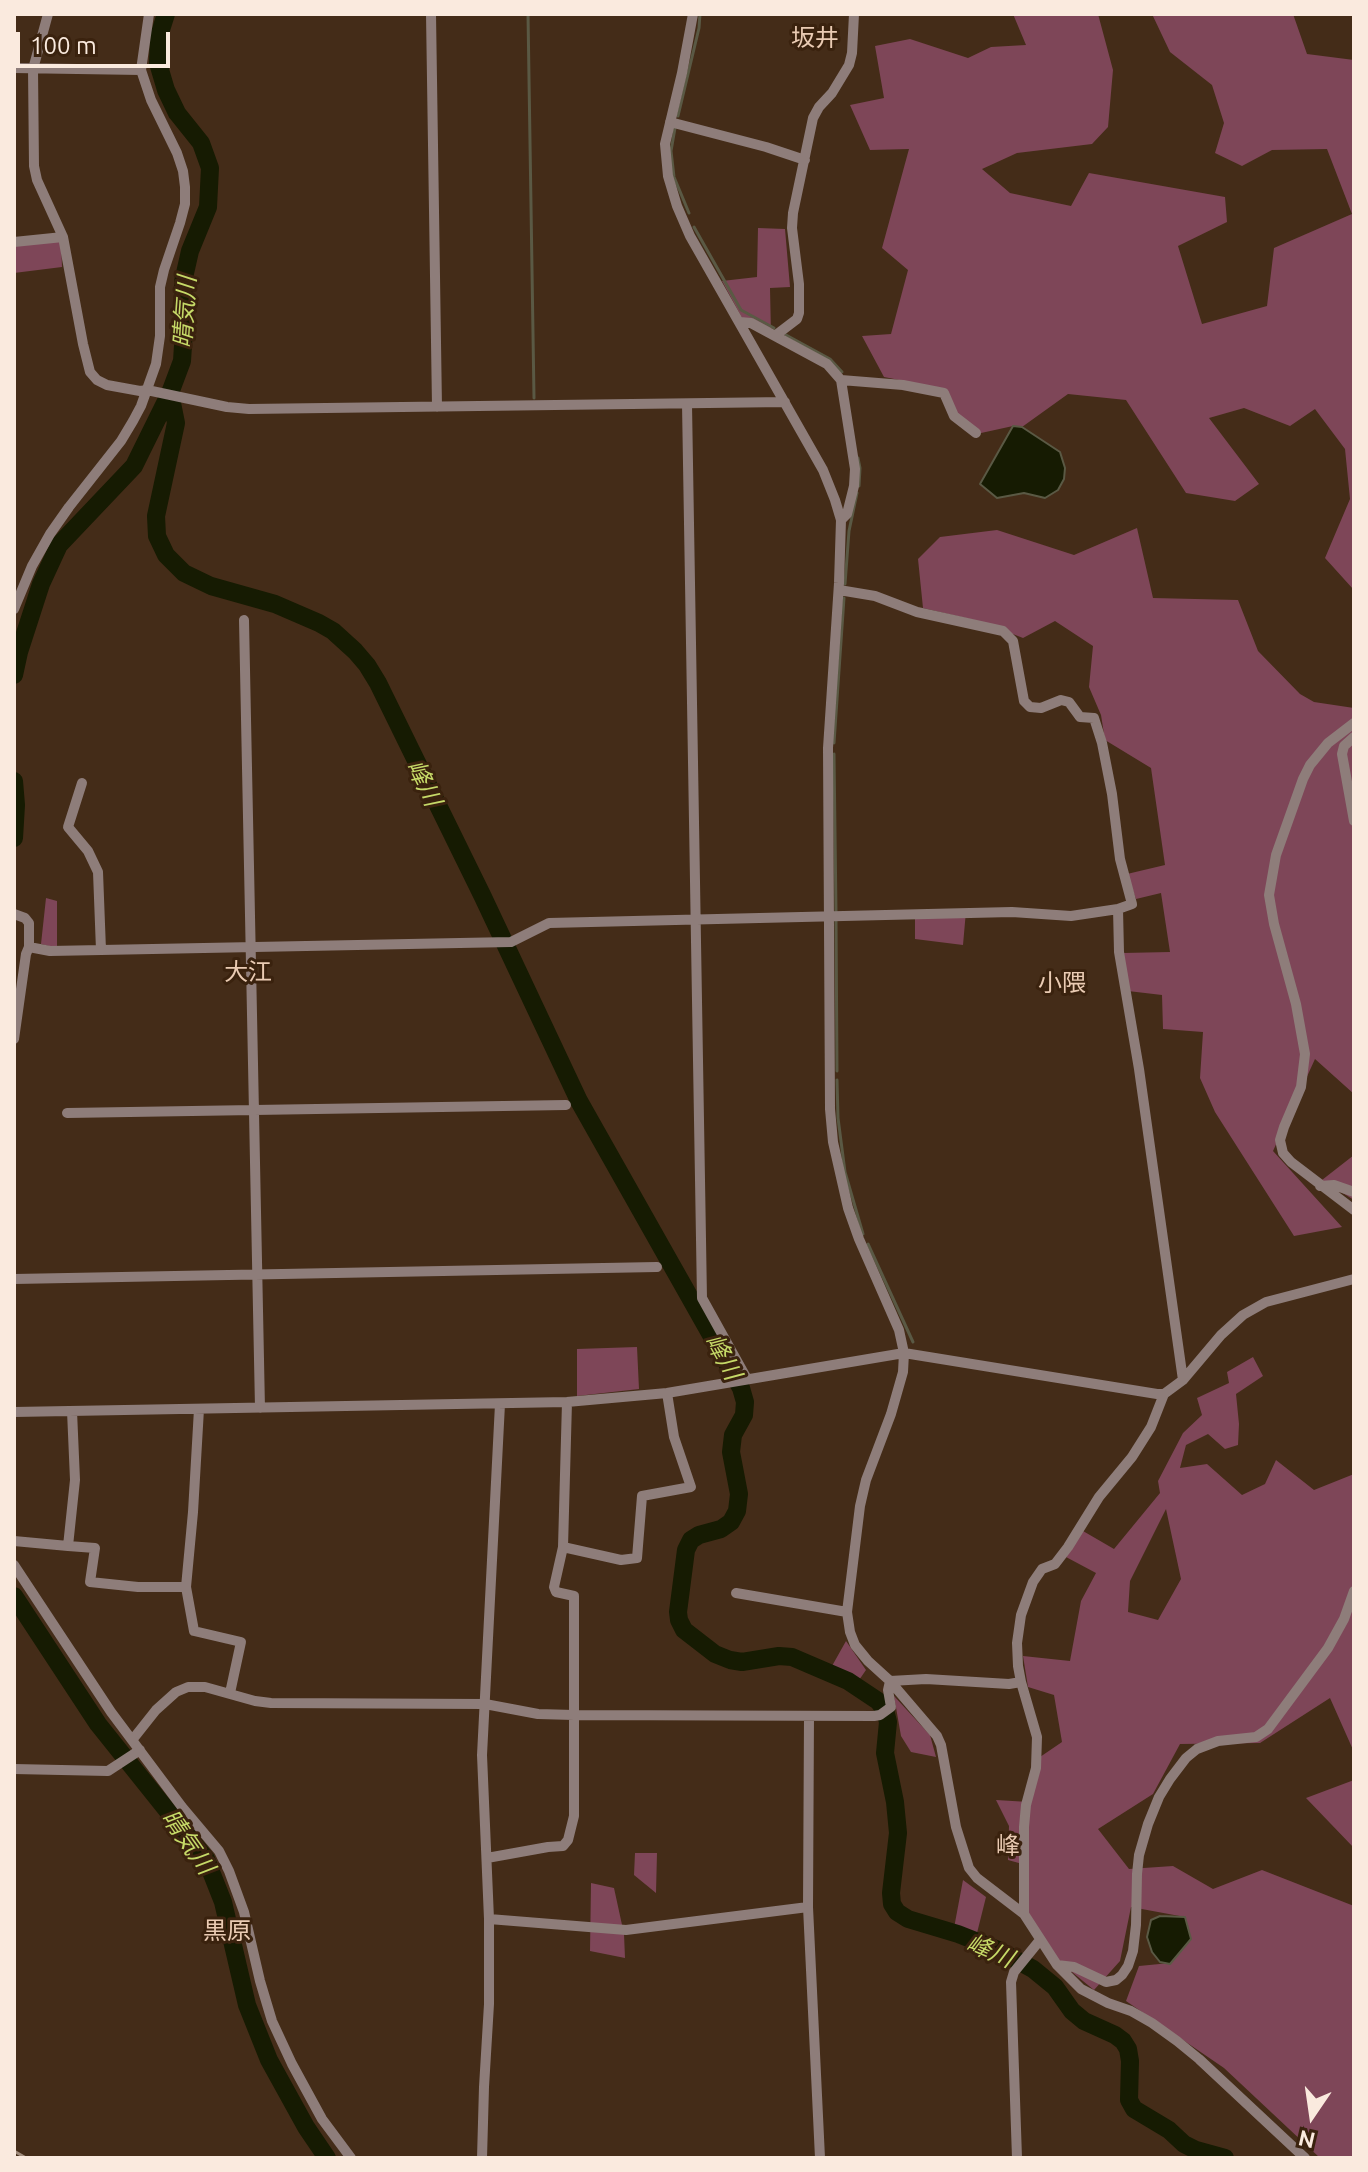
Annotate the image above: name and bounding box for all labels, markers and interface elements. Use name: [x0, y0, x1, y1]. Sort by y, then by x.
scale bar: [20, 16, 174, 66]
district label: 坂井: [791, 24, 839, 52]
text: 100 m: [30, 32, 97, 59]
water label: 晴気川: [168, 275, 202, 349]
water label: 峰川: [401, 755, 447, 811]
district label: 大江: [224, 958, 272, 986]
district label: 小隈: [1038, 969, 1086, 997]
water label: 峰川: [699, 1329, 747, 1385]
water label: 晴気川: [156, 1804, 220, 1880]
district label: 峰: [996, 1832, 1020, 1860]
district label: 黒原: [203, 1917, 251, 1945]
water label: 峰川: [962, 1928, 1018, 1974]
north arrow: [1272, 2076, 1352, 2156]
text: N: [1296, 2126, 1317, 2154]

